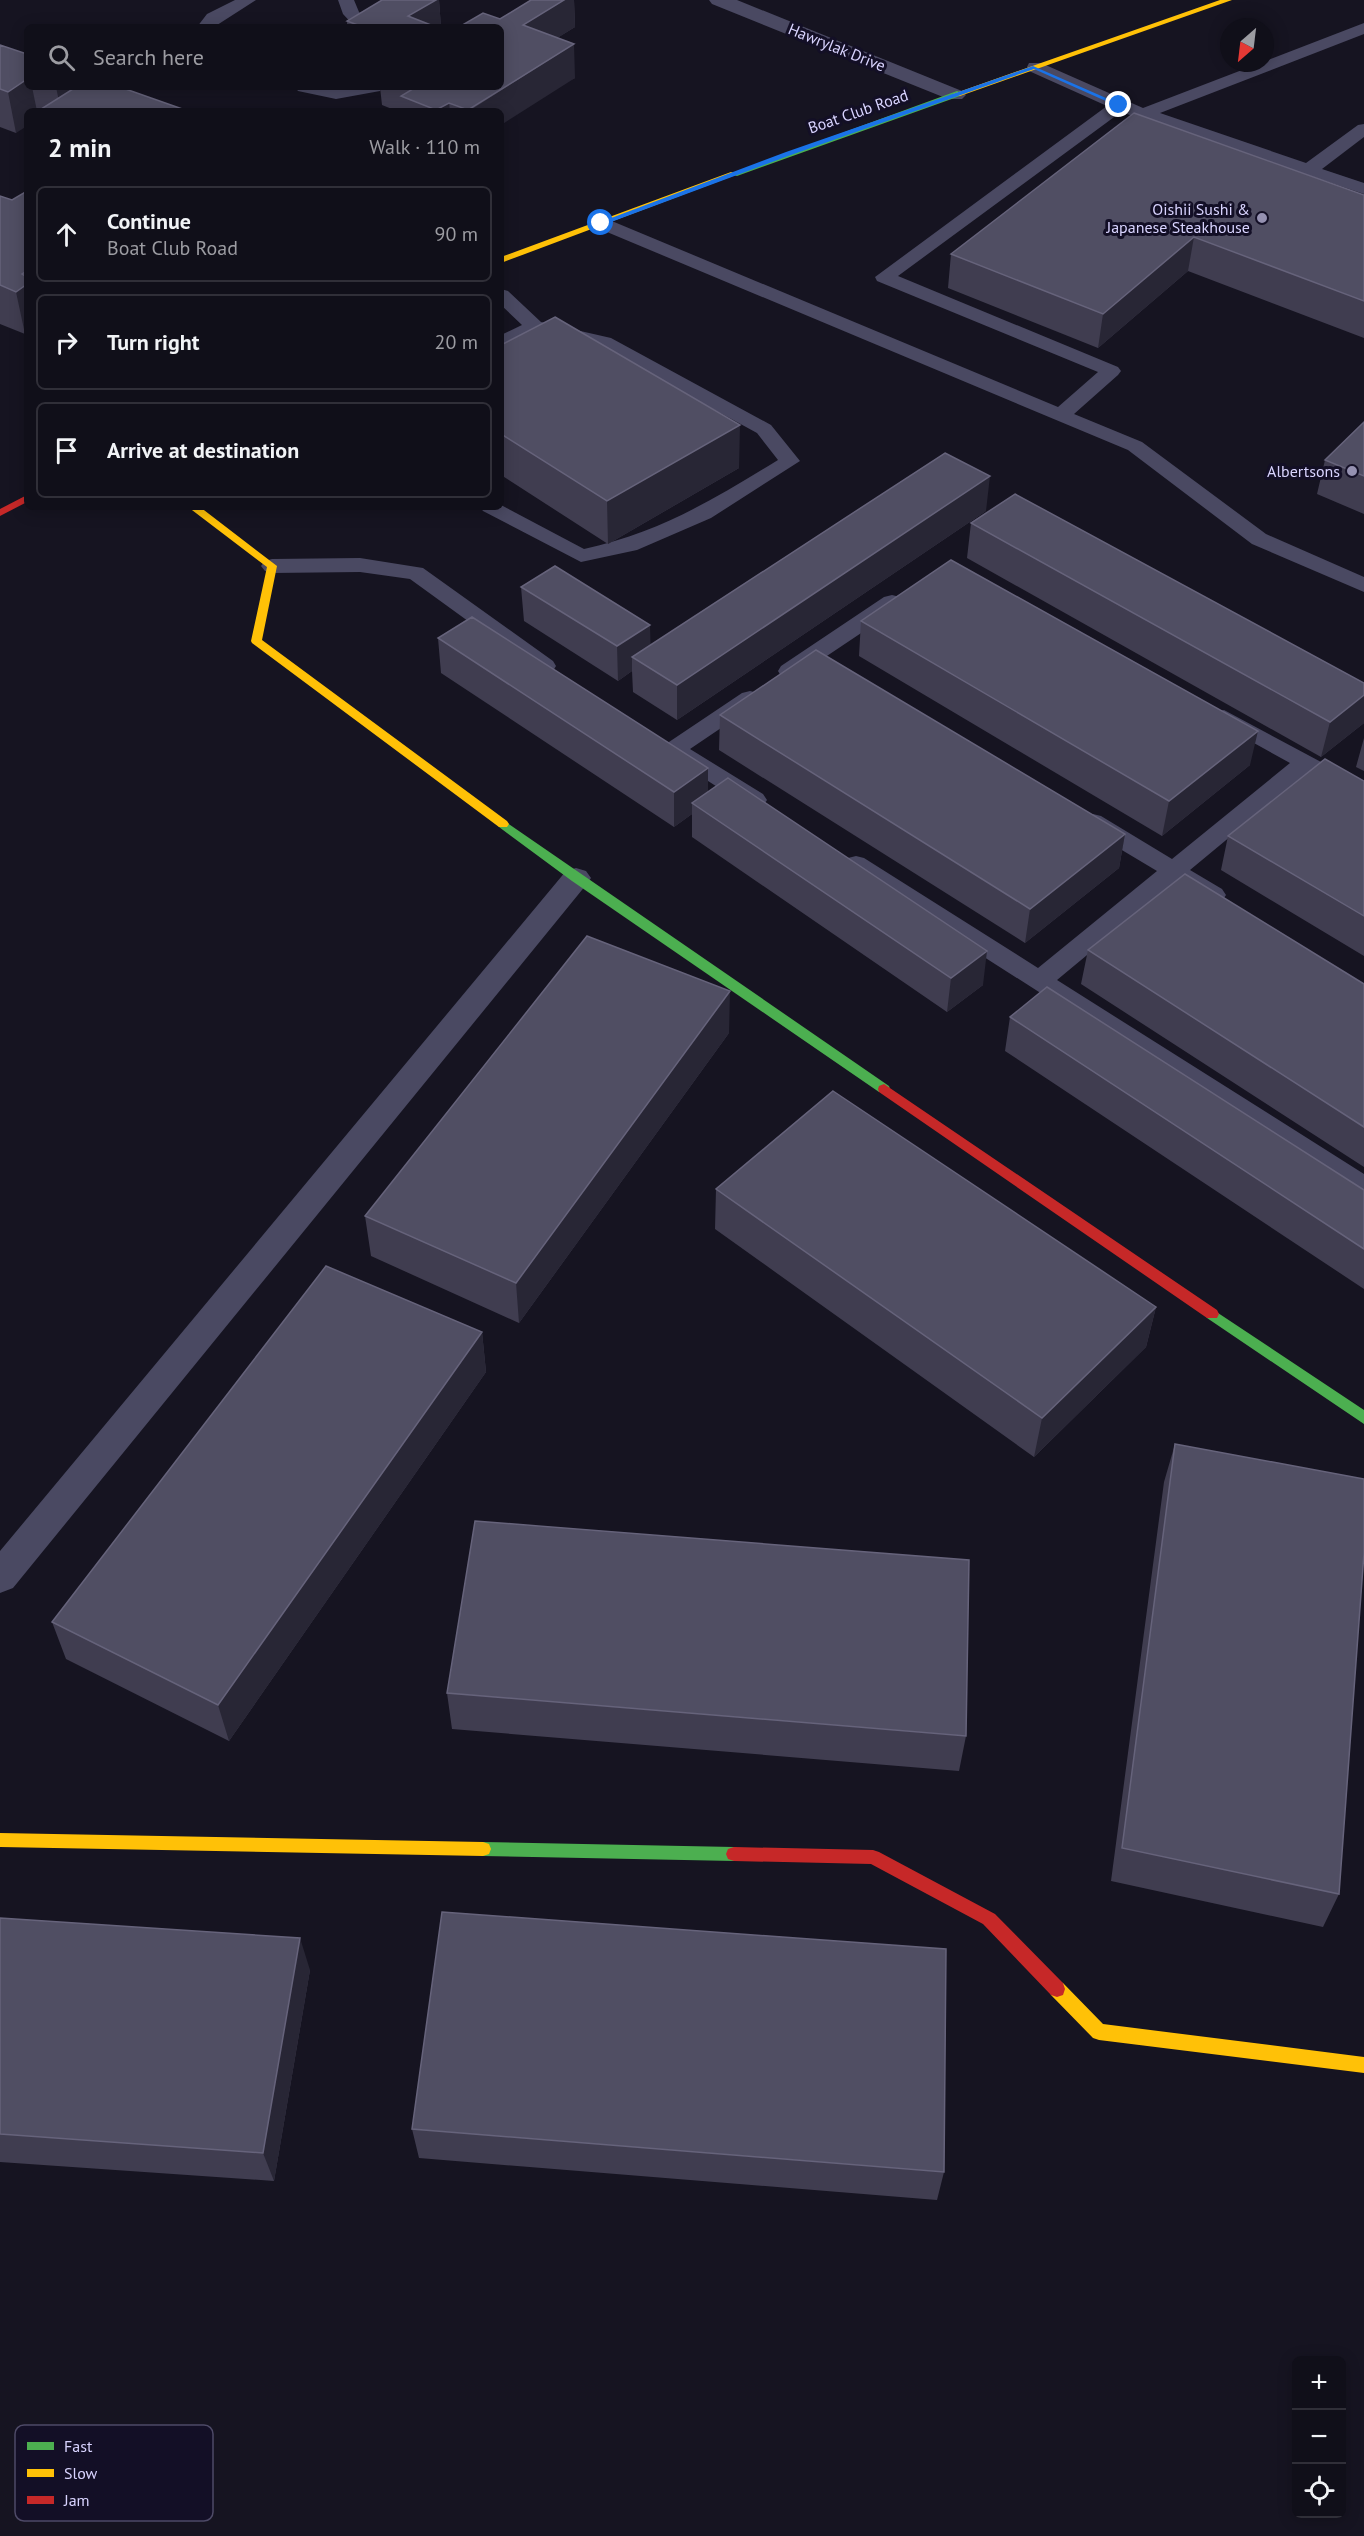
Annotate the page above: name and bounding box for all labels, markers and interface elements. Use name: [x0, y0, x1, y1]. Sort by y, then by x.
street label: Hawrylak Drive: [785, 18, 889, 76]
north arrow: [1220, 18, 1274, 72]
search box: [24, 24, 504, 90]
icon: search: [45, 41, 78, 74]
text: Search here: [93, 43, 204, 71]
street label: Boat Club Road: [805, 84, 911, 138]
route end: [1105, 91, 1131, 117]
text: 2 min: [48, 131, 111, 164]
text: Walk · 110 m: [369, 134, 480, 160]
place label: Oishii Sushi & Japanese Steakhouse: [1106, 199, 1250, 237]
text: Continue: [107, 207, 191, 235]
route start: [587, 209, 613, 235]
marker: Oishii Sushi & Japanese Steakhouse: [1255, 211, 1269, 225]
icon: ahead: [50, 218, 83, 251]
text: 90 m: [435, 221, 478, 247]
text: Boat Club Road: [107, 235, 238, 261]
icon: right: [50, 326, 83, 359]
text: Turn right: [107, 328, 199, 356]
text: 20 m: [435, 329, 478, 355]
icon: arrive: [50, 434, 83, 467]
text: Arrive at destination: [107, 436, 299, 464]
place label: Albertsons: [1267, 461, 1340, 481]
marker: Albertsons: [1345, 464, 1359, 478]
map controls: [1292, 2356, 1346, 2518]
button: +: [1292, 2356, 1346, 2410]
button: −: [1292, 2410, 1346, 2464]
legend: [15, 2425, 213, 2521]
text: Fast: [64, 2436, 93, 2456]
text: Slow: [64, 2463, 98, 2483]
button: locate: [1292, 2464, 1346, 2518]
text: Jam: [63, 2490, 90, 2510]

